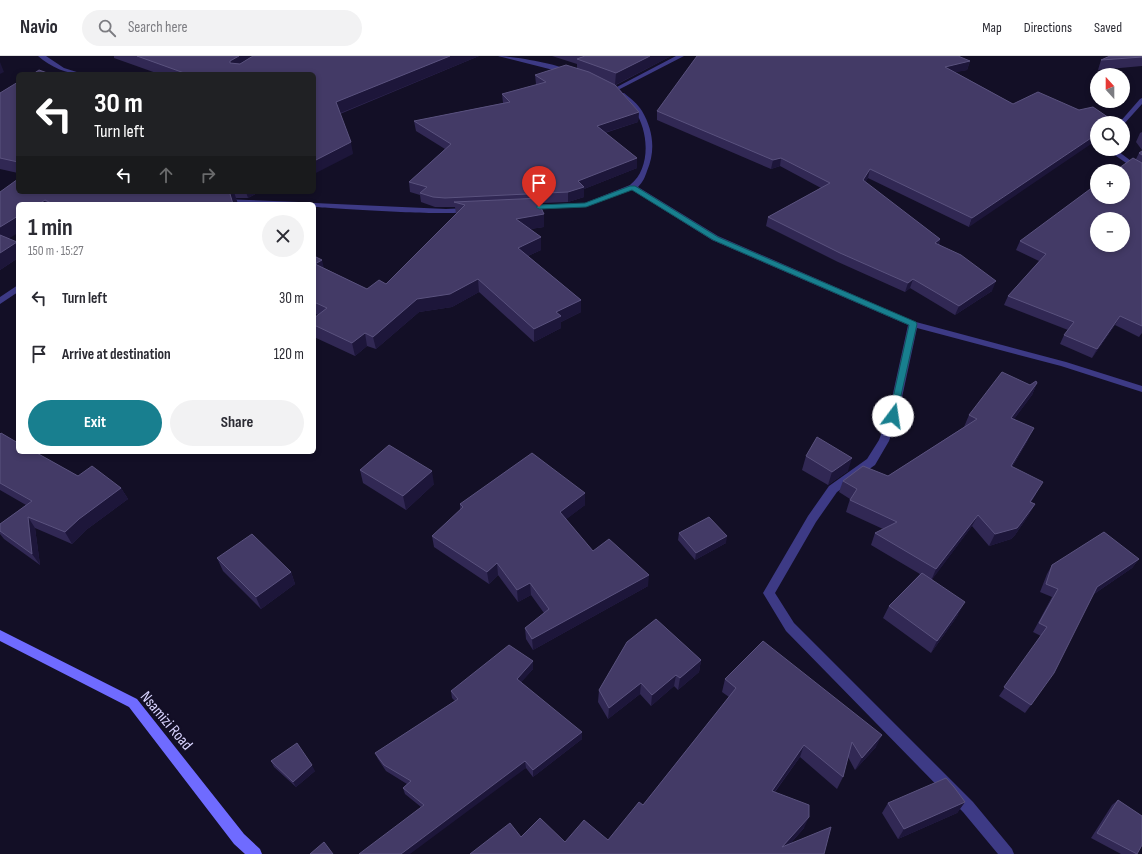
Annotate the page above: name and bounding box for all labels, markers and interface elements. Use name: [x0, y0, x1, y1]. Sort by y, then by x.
search box: [82, 10, 362, 46]
text: Navio: [20, 16, 58, 39]
icon: search: [96, 17, 118, 39]
text: Search here: [128, 18, 188, 37]
text: Map: [982, 19, 1002, 36]
text: Directions: [1024, 19, 1072, 36]
text: Saved: [1094, 19, 1122, 36]
north arrow: [1090, 68, 1130, 108]
map controls: [1090, 68, 1130, 252]
text: 30 m: [94, 87, 143, 120]
icon: left: [28, 88, 80, 140]
button: search: [1090, 116, 1130, 156]
text: Turn left: [94, 121, 145, 142]
icon: left: [113, 164, 135, 186]
icon: ahead: [155, 164, 177, 186]
icon: right: [197, 164, 219, 186]
button: +: [1090, 164, 1130, 204]
pin: [522, 166, 556, 207]
icon: arrive: [528, 172, 550, 194]
button: −: [1090, 212, 1130, 252]
text: 1 min: [28, 213, 73, 242]
button: close: [262, 215, 304, 257]
text: 150 m · 15:27: [28, 243, 83, 259]
icon: left: [28, 287, 50, 309]
text: Turn left: [62, 289, 107, 308]
text: 30 m: [279, 289, 304, 308]
icon: arrive: [28, 343, 50, 365]
text: Arrive at destination: [62, 345, 171, 364]
text: 120 m: [274, 345, 304, 364]
position arrow: [872, 395, 914, 437]
button: Exit: [28, 400, 162, 446]
button: Share: [170, 400, 304, 446]
street label: Nsamizi Road: [136, 688, 196, 754]

